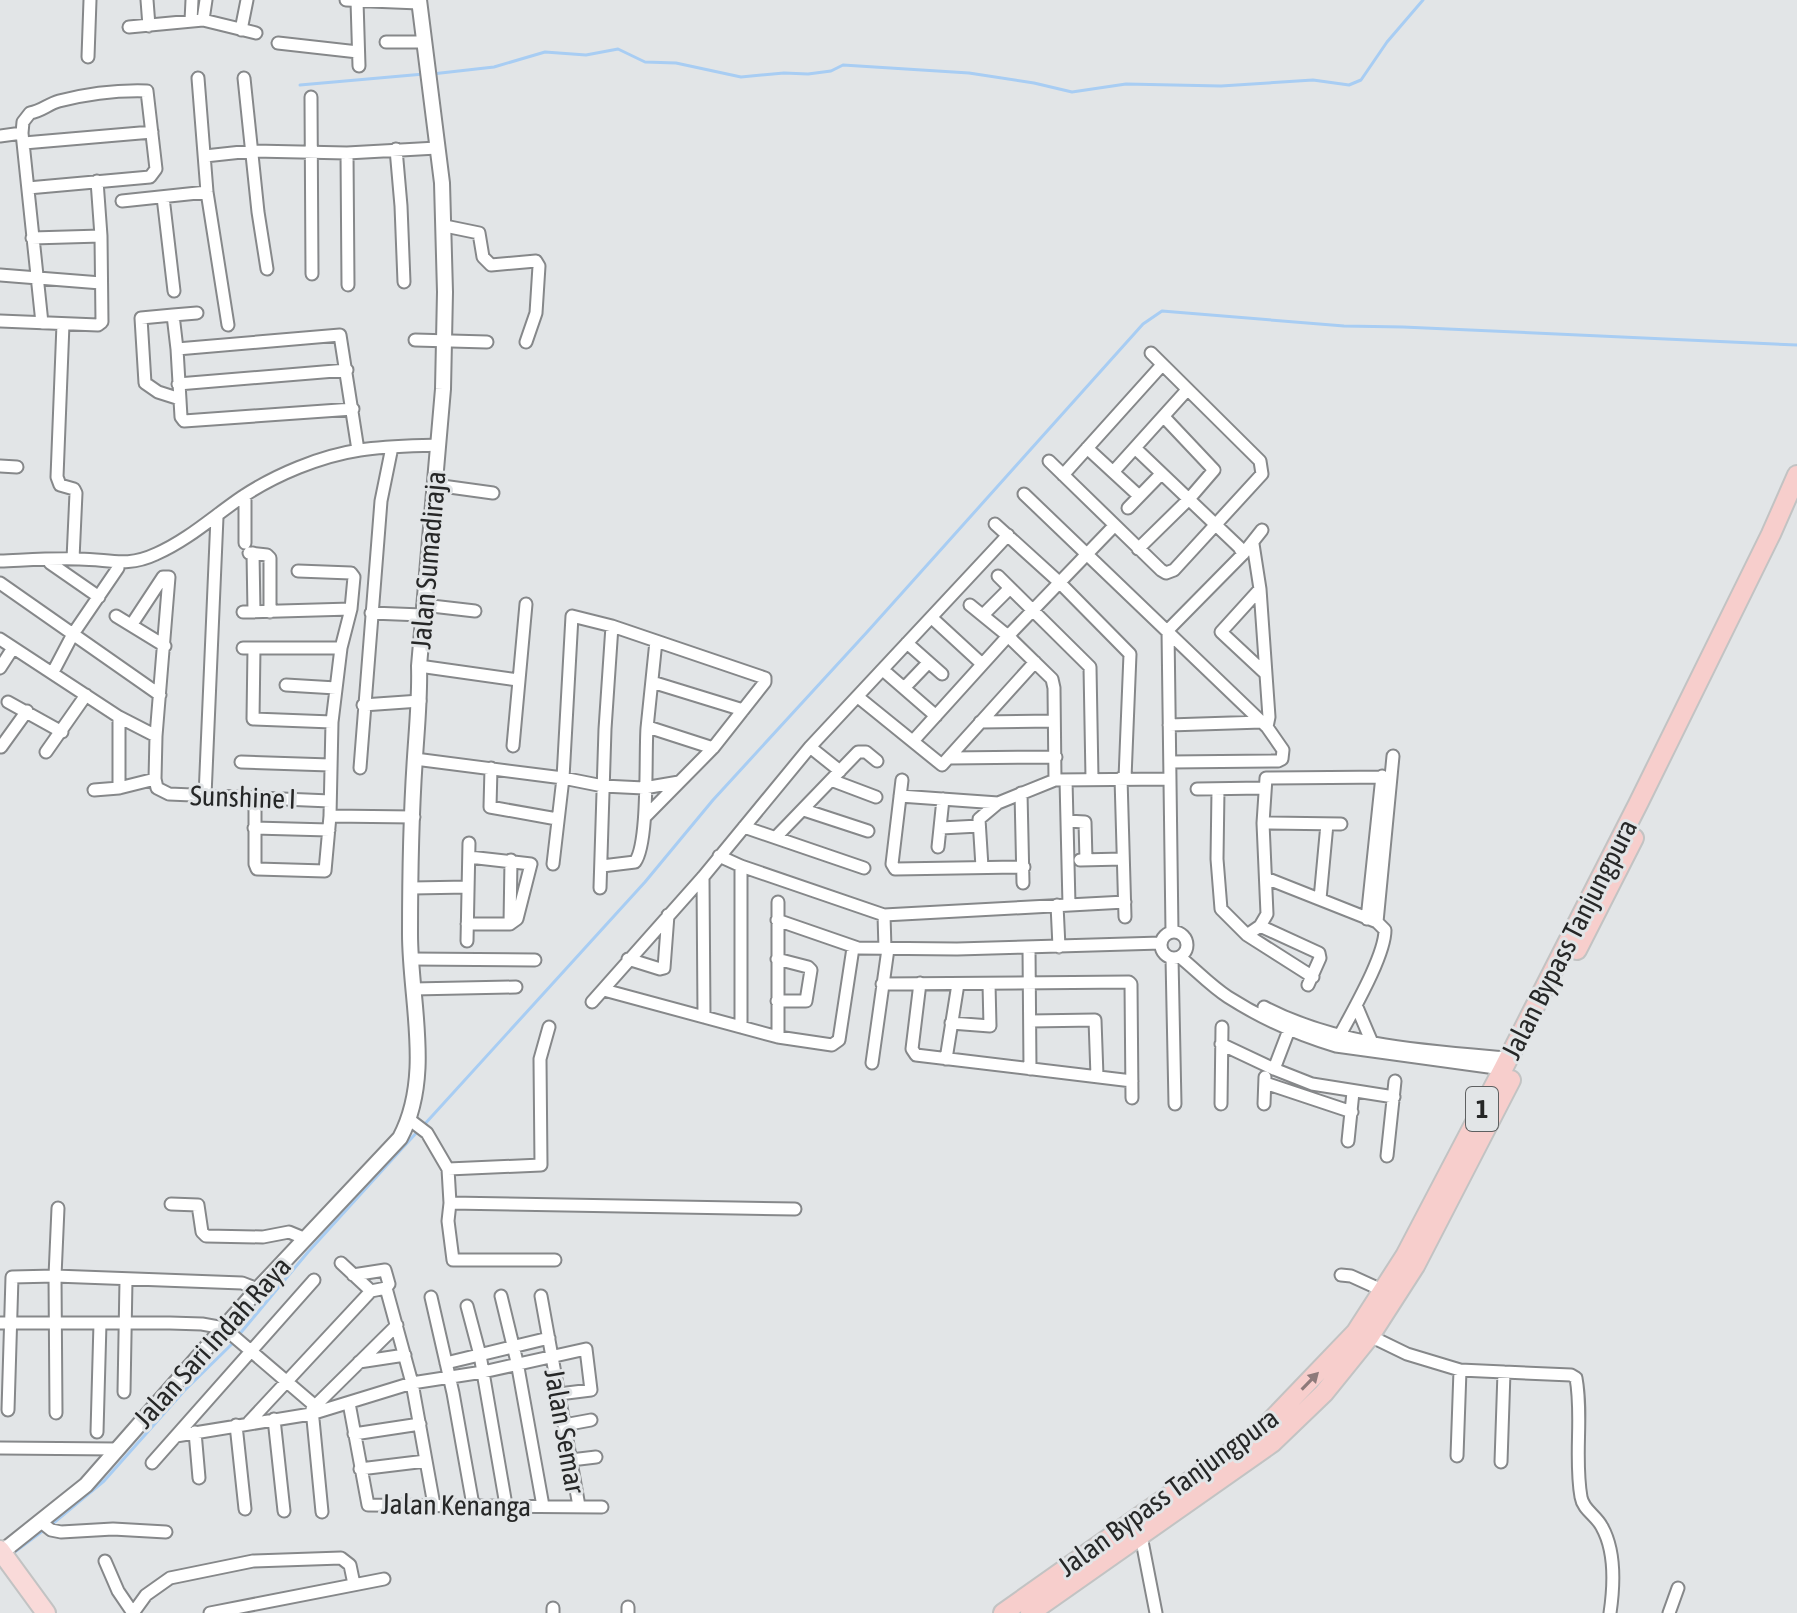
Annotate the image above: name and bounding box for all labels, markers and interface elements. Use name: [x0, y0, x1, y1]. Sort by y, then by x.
street label: Jalan Sumadiraja: [404, 470, 452, 650]
street label: Sunshine I: [189, 779, 297, 815]
street label: Jalan Bypass Tanjungpura: [1495, 814, 1643, 1064]
road number: 1: [1466, 1087, 1498, 1131]
street label: Jalan Sari Indah Raya: [127, 1250, 297, 1434]
street label: Jalan Semar: [538, 1366, 592, 1496]
one-way arrow: [1301, 1372, 1319, 1391]
street label: Jalan Bypass Tanjungpura: [1052, 1401, 1284, 1583]
street label: Jalan Kenanga: [381, 1488, 531, 1522]

